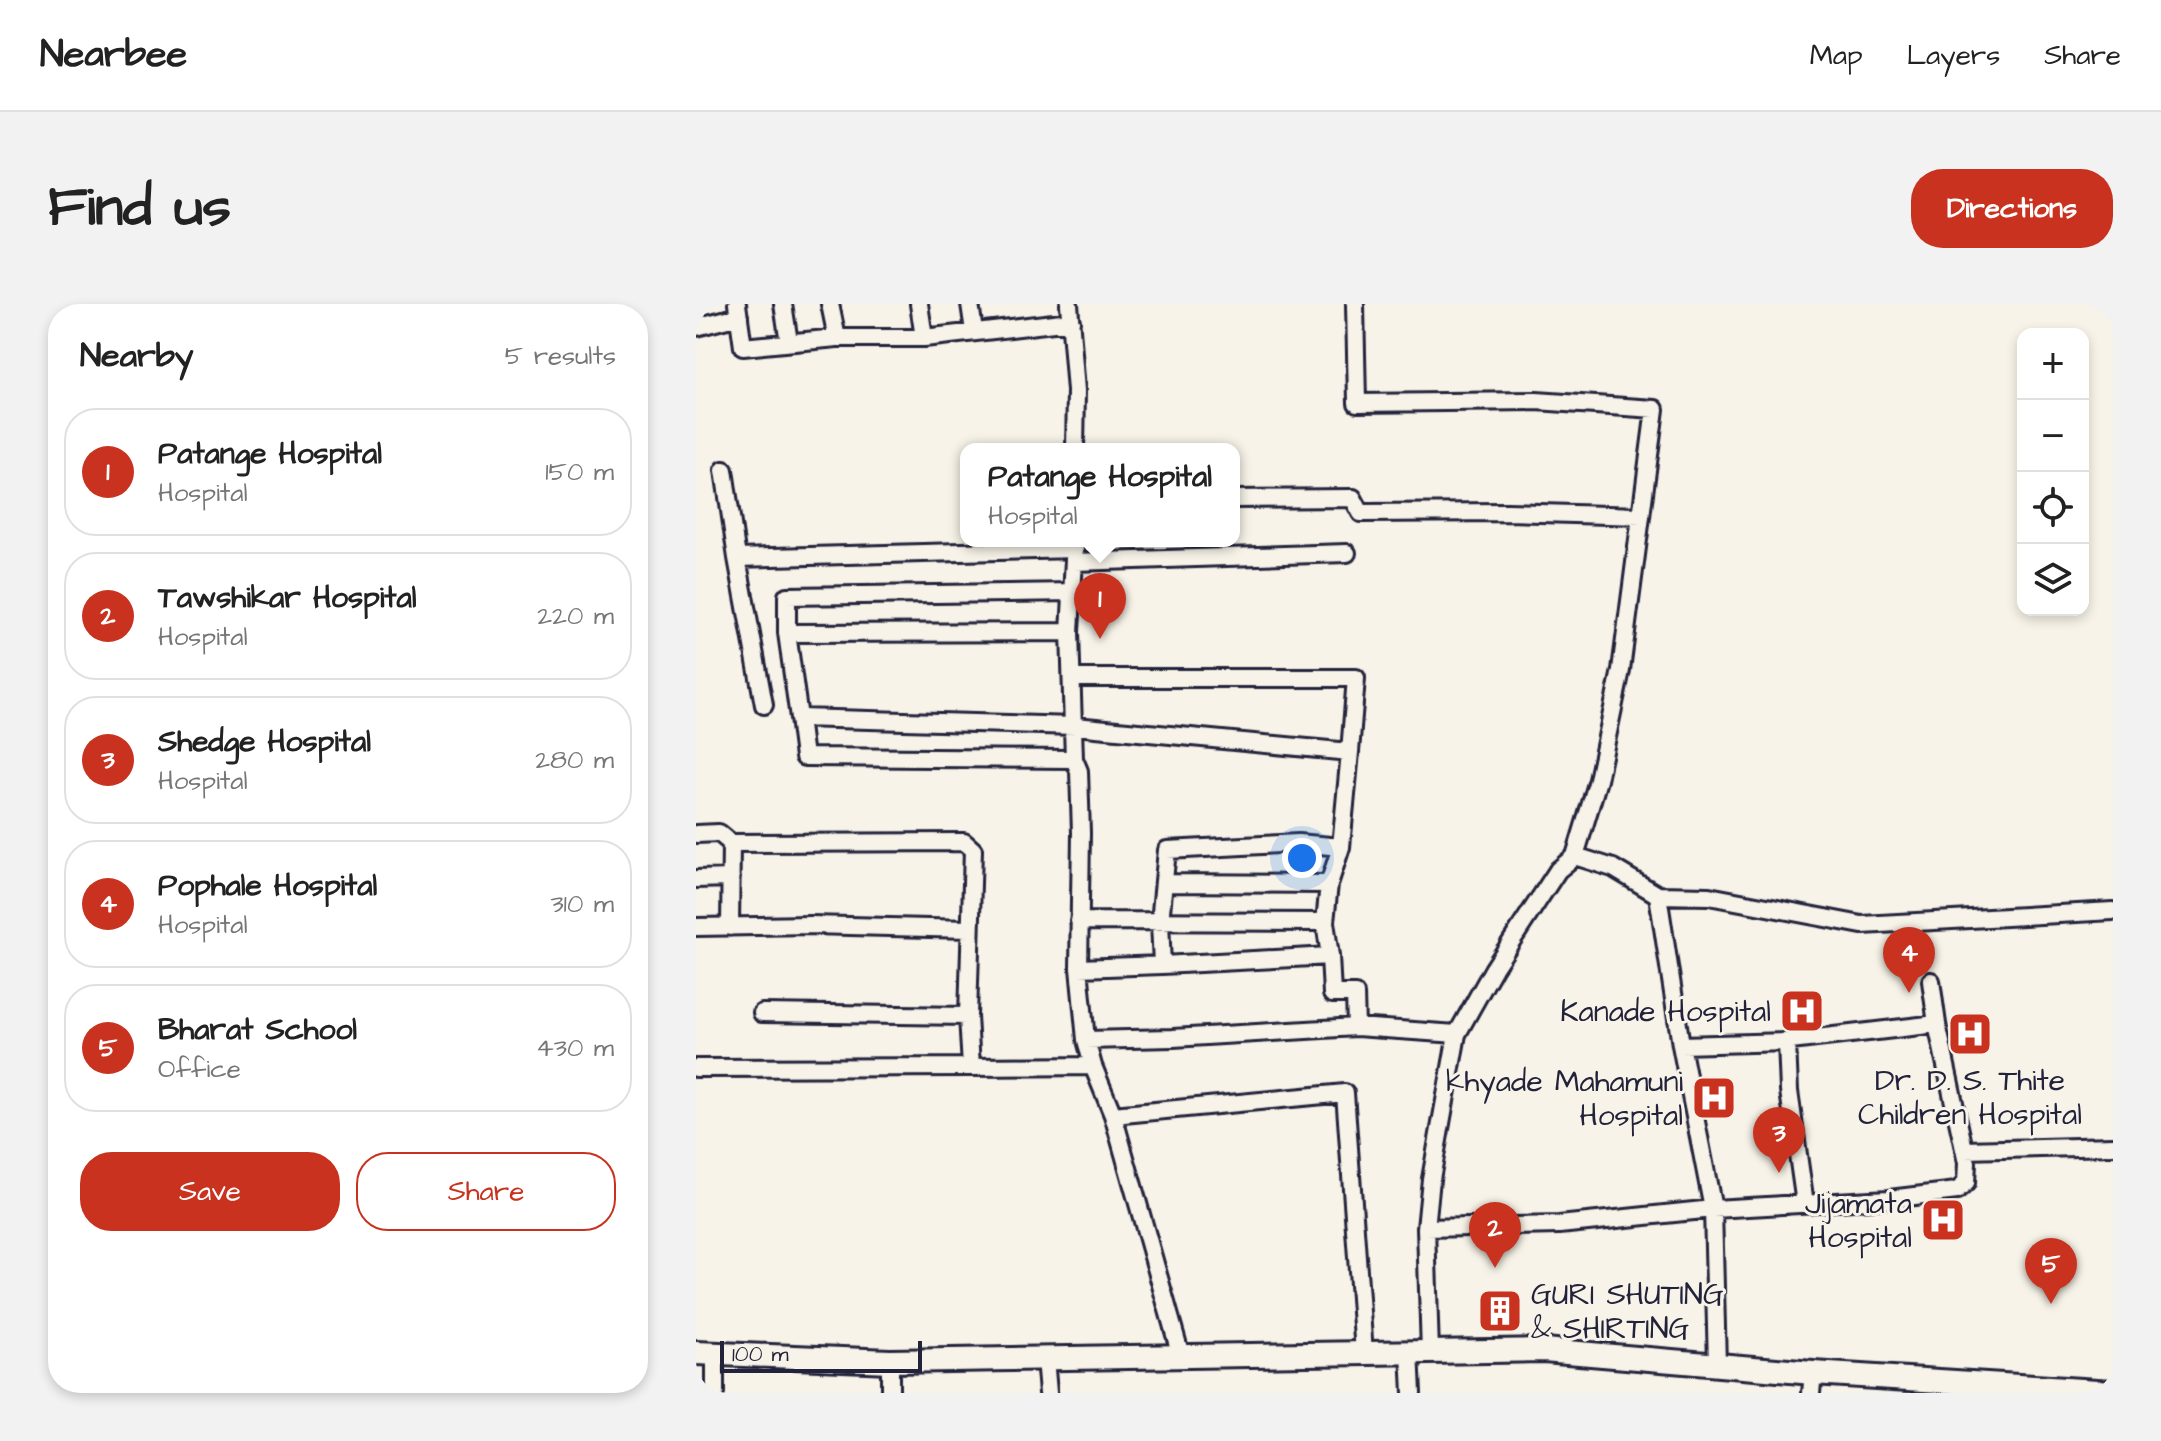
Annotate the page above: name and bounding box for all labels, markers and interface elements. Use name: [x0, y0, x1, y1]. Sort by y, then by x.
text: Nearbee: [40, 29, 187, 81]
text: Map: [1810, 36, 1863, 75]
text: Layers: [1907, 36, 2000, 75]
text: Share: [2044, 36, 2121, 75]
text: Find us: [48, 169, 231, 247]
button: Directions: [1911, 169, 2113, 248]
map controls: [2017, 328, 2089, 616]
button: +: [2017, 328, 2089, 400]
text: Nearby: [80, 332, 194, 380]
text: 5 results: [505, 338, 616, 374]
button: −: [2017, 400, 2089, 472]
text: Patange Hospital: [158, 433, 382, 475]
popup: [960, 443, 1240, 547]
text: 1: [106, 454, 110, 490]
text: 150 m: [545, 454, 614, 490]
text: Patange Hospital: [988, 456, 1212, 498]
button: locate: [2017, 472, 2089, 544]
text: Hospital: [158, 475, 248, 511]
text: Hospital: [988, 498, 1078, 534]
button: layers: [2017, 544, 2089, 616]
pin: 1: [1074, 573, 1126, 639]
text: Tawshikar Hospital: [158, 577, 416, 619]
text: 2: [101, 598, 115, 634]
text: 220 m: [537, 598, 614, 634]
text: Hospital: [158, 619, 248, 655]
text: Shedge Hospital: [158, 721, 371, 763]
text: 3: [101, 742, 115, 778]
text: 280 m: [535, 742, 614, 778]
text: Hospital: [158, 763, 248, 799]
your location: [1282, 838, 1322, 878]
text: Pophale Hospital: [158, 865, 377, 907]
text: 4: [99, 886, 117, 922]
text: 310 m: [550, 886, 614, 922]
text: Hospital: [158, 907, 248, 943]
pin: 4: [1883, 927, 1935, 993]
hospital icon: Kanade Hospital: [1778, 987, 1826, 1035]
place label: Kanade Hospital: [1560, 991, 1771, 1033]
text: Bharat School: [158, 1009, 357, 1051]
hospital icon: Dr. D. S. Thite Children Hospital: [1946, 1010, 1994, 1058]
text: 5: [99, 1030, 117, 1066]
text: 430 m: [536, 1030, 614, 1066]
text: Office: [158, 1051, 241, 1087]
place label: Dr. D. S. Thite Children Hospital: [1858, 1060, 2082, 1136]
place label: khyade Mahamuni Hospital: [1446, 1061, 1683, 1137]
hospital icon: khyade Mahamuni Hospital: [1690, 1074, 1738, 1122]
pin: 3: [1753, 1107, 1805, 1173]
button: Save: [80, 1152, 340, 1231]
button: Share: [356, 1152, 616, 1231]
place label: Jijamata Hospital: [1805, 1183, 1912, 1259]
hospital icon: Jijamata Hospital: [1919, 1196, 1967, 1244]
pin: 2: [1469, 1202, 1521, 1268]
pin: 5: [2025, 1238, 2077, 1304]
place label: GURI SHUTING & SHIRTING: [1531, 1274, 1724, 1350]
building icon: GURI SHUTING & SHIRTING: [1476, 1287, 1524, 1335]
scale bar: [720, 1337, 922, 1373]
text: 100 m: [732, 1339, 789, 1370]

